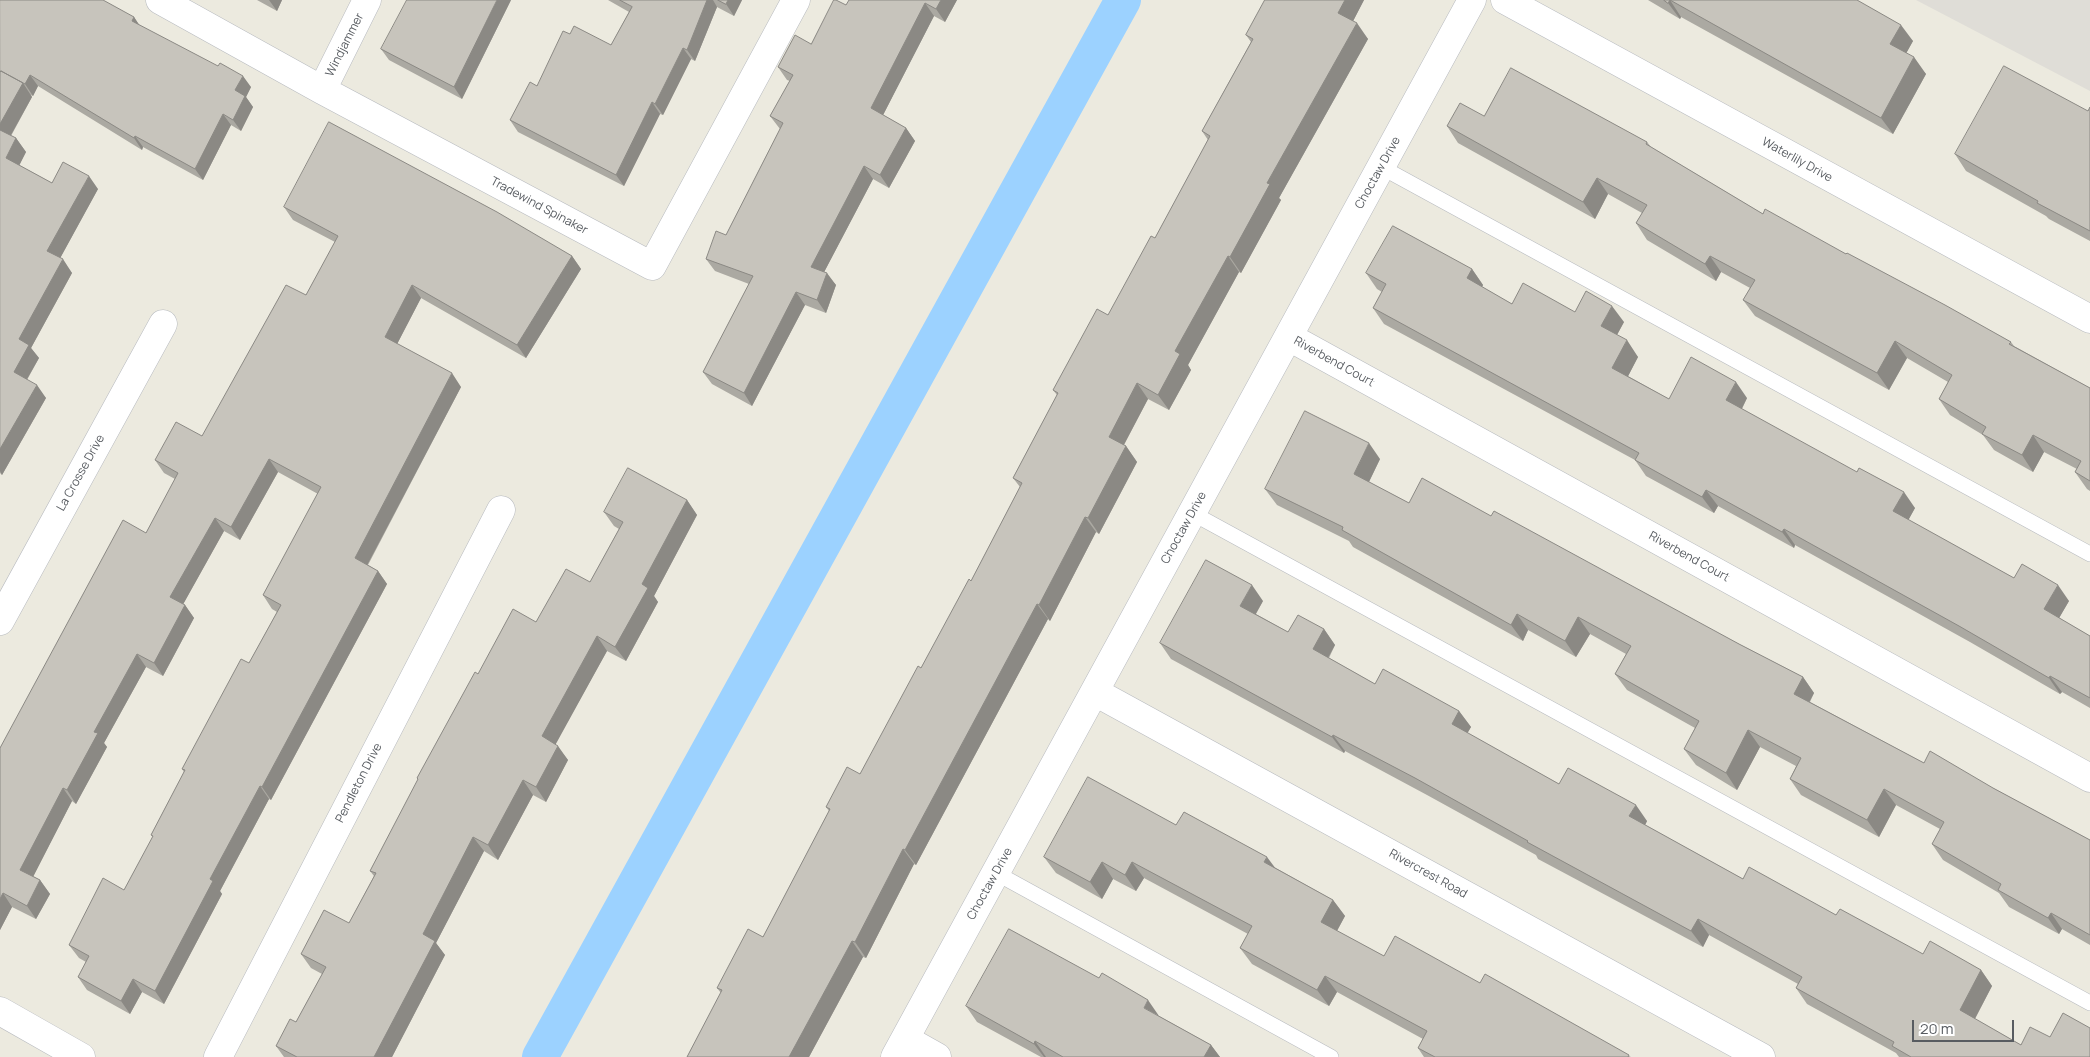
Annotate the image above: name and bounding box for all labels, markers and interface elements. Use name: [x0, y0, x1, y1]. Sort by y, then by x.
street label: Windjammer: [323, 11, 367, 79]
street label: Choctaw Drive: [1352, 134, 1404, 212]
street label: Waterlily Drive: [1759, 135, 1835, 185]
street label: Tradewind Spinaker: [488, 174, 590, 238]
street label: Riverbend Court: [1291, 334, 1377, 390]
street label: La Crosse Drive: [54, 432, 108, 514]
street label: Choctaw Drive: [1158, 489, 1210, 567]
street label: Riverbend Court: [1646, 529, 1732, 585]
street label: Pendleton Drive: [333, 741, 385, 825]
street label: Choctaw Drive: [964, 845, 1016, 923]
street label: Rivercrest Road: [1386, 847, 1470, 901]
scale bar: [1915, 1010, 2018, 1042]
text: 20 m: [1920, 1018, 1953, 1039]

